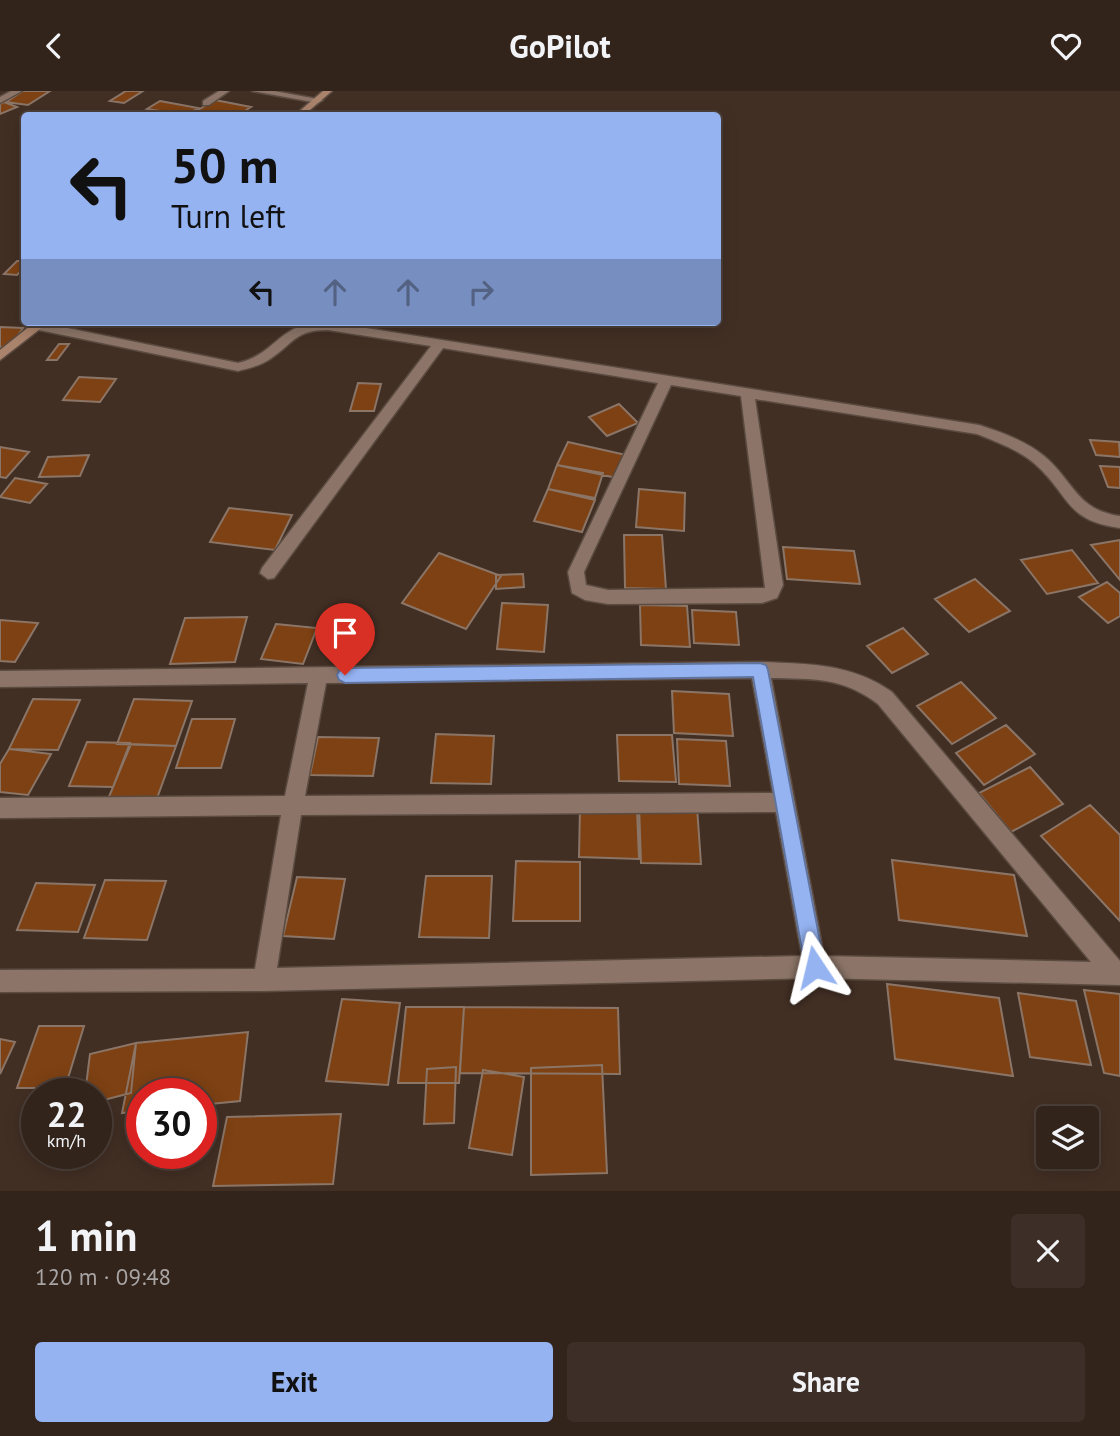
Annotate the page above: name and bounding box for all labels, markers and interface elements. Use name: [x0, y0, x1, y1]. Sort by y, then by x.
text: GoPilot: [509, 25, 611, 67]
icon: back: [35, 27, 73, 65]
icon: heart: [1047, 27, 1085, 65]
text: 50 m: [171, 133, 278, 197]
icon: left: [56, 140, 147, 231]
text: Turn left: [171, 195, 286, 237]
icon: left: [243, 273, 281, 311]
icon: ahead: [316, 273, 354, 311]
icon: ahead: [389, 273, 427, 311]
icon: right: [462, 273, 500, 311]
pin: [315, 603, 375, 675]
icon: arrive: [326, 614, 364, 652]
position arrow: [778, 930, 852, 1004]
speed limit sign: 30: [126, 1078, 217, 1169]
text: 22: [47, 1091, 86, 1137]
map controls: [1036, 1106, 1099, 1169]
button: layers: [1036, 1106, 1099, 1169]
text: km/h: [47, 1129, 86, 1152]
text: 1 min: [35, 1208, 137, 1263]
button: close: [1011, 1214, 1085, 1288]
text: 120 m · 09:48: [35, 1262, 171, 1291]
button: Exit: [35, 1342, 553, 1422]
button: Share: [567, 1342, 1085, 1422]

